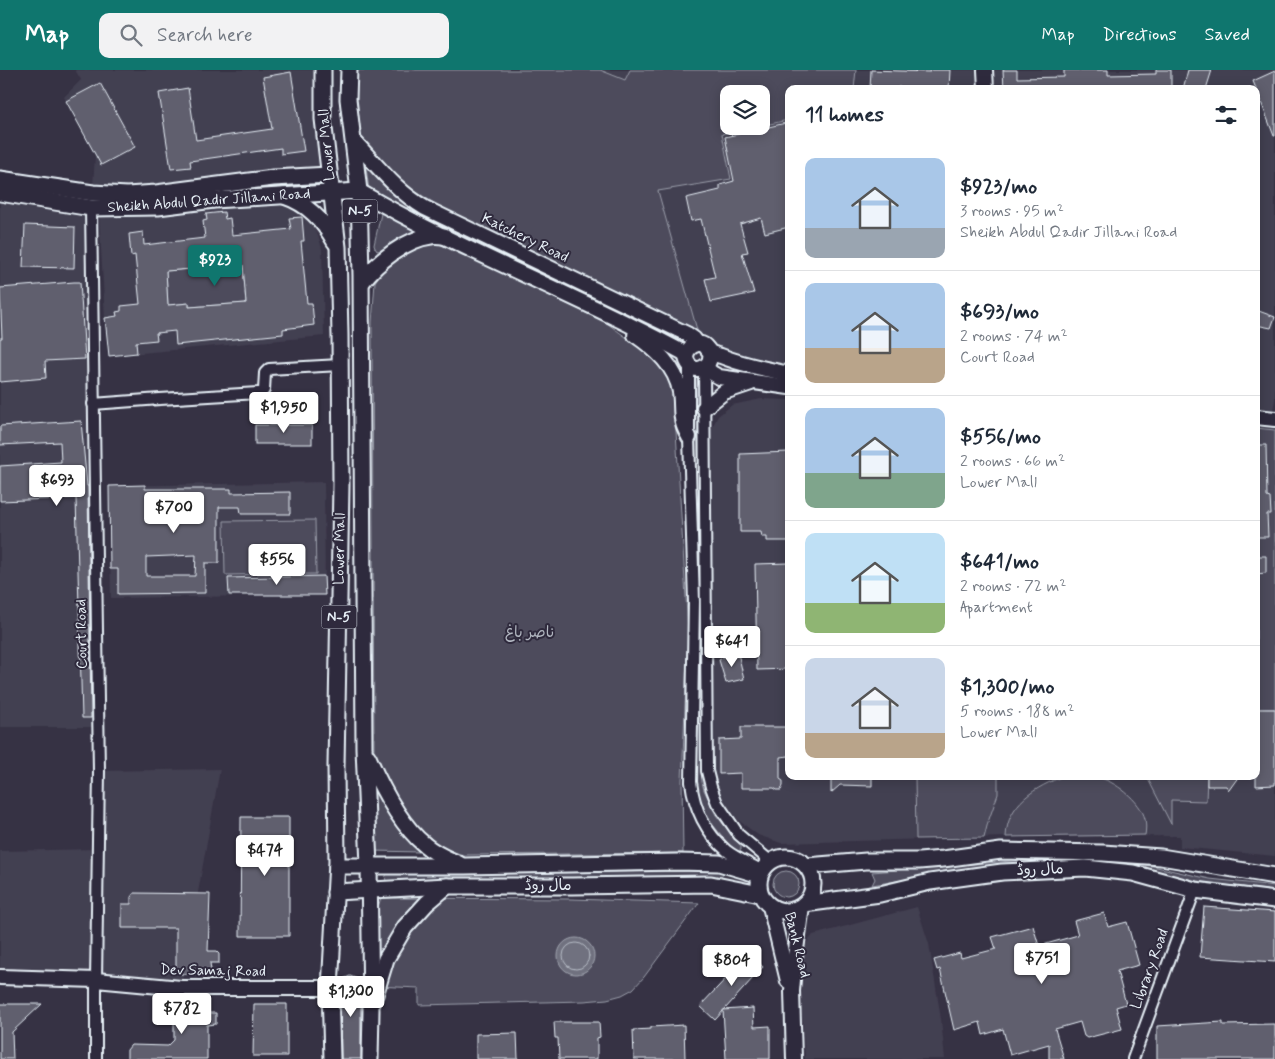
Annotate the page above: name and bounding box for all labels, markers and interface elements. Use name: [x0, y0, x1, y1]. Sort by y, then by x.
search box: [99, 13, 449, 58]
text: Map: [25, 20, 69, 51]
icon: search: [117, 21, 145, 49]
text: Search here: [157, 23, 253, 48]
text: Map: [1042, 23, 1075, 47]
text: Directions: [1103, 23, 1177, 47]
text: Saved: [1205, 23, 1250, 47]
map controls: [720, 85, 770, 135]
button: layers: [720, 85, 770, 135]
text: 11 homes: [805, 101, 884, 129]
icon: filters: [1212, 101, 1240, 129]
street label: Lower Mall: [314, 108, 340, 182]
text: $923/mo: [960, 173, 1037, 201]
icon: home: [845, 178, 905, 238]
street label: Sheikh Abdul Qadir Jillani Road: [107, 184, 311, 218]
road number: N-5: [342, 200, 378, 222]
text: 3 rooms · 95 m²: [960, 201, 1064, 222]
street label: Katchery Road: [478, 208, 572, 268]
text: Sheikh Abdul Qadir Jillani Road: [960, 222, 1177, 243]
pin: $923: [185, 244, 245, 287]
text: $923: [199, 250, 231, 271]
text: $693/mo: [960, 298, 1039, 326]
icon: home: [845, 303, 905, 363]
text: 2 rooms · 74 m²: [960, 326, 1068, 347]
text: Court Road: [960, 347, 1035, 368]
pin: $1,950: [243, 392, 325, 434]
text: $1,950: [260, 397, 308, 418]
text: $556/mo: [960, 423, 1041, 451]
icon: home: [845, 428, 905, 488]
text: 2 rooms · 66 m²: [960, 451, 1065, 472]
pin: $693: [27, 464, 87, 507]
text: $693: [40, 470, 74, 491]
text: Lower Mall: [960, 472, 1037, 493]
pin: $700: [144, 492, 204, 534]
text: $700: [155, 497, 193, 518]
street label: Lower Mall: [329, 513, 351, 585]
pin: $556: [247, 544, 307, 586]
text: $641/mo: [960, 548, 1039, 576]
text: $556: [259, 549, 295, 570]
icon: home: [845, 553, 905, 613]
text: 2 rooms · 72 m²: [960, 576, 1066, 597]
text: Apartment: [960, 597, 1033, 618]
street label: Court Road: [71, 599, 93, 669]
road number: N-5: [322, 606, 356, 628]
park label: ناصر باغ: [505, 623, 555, 643]
pin: $641: [702, 626, 762, 668]
text: $641: [715, 631, 749, 652]
text: $1,300/mo: [960, 673, 1054, 701]
icon: home: [845, 678, 905, 738]
text: 5 rooms · 188 m²: [960, 701, 1074, 722]
text: Lower Mall: [960, 722, 1037, 743]
pin: $474: [235, 834, 295, 877]
text: $474: [247, 840, 283, 861]
street label: مال روڈ: [1016, 859, 1064, 881]
street label: مال روڈ: [525, 876, 571, 896]
street label: Bank Road: [779, 910, 815, 980]
street label: Library Road: [1126, 926, 1174, 1012]
pin: $751: [1012, 942, 1072, 985]
pin: $804: [702, 944, 762, 987]
text: $751: [1025, 948, 1059, 969]
text: $804: [713, 950, 751, 971]
street label: Dev Samaj Road: [160, 960, 266, 982]
pin: $1,300: [310, 976, 392, 1018]
text: $1,300: [328, 981, 374, 1002]
pin: $782: [152, 992, 212, 1035]
text: $782: [163, 998, 201, 1019]

